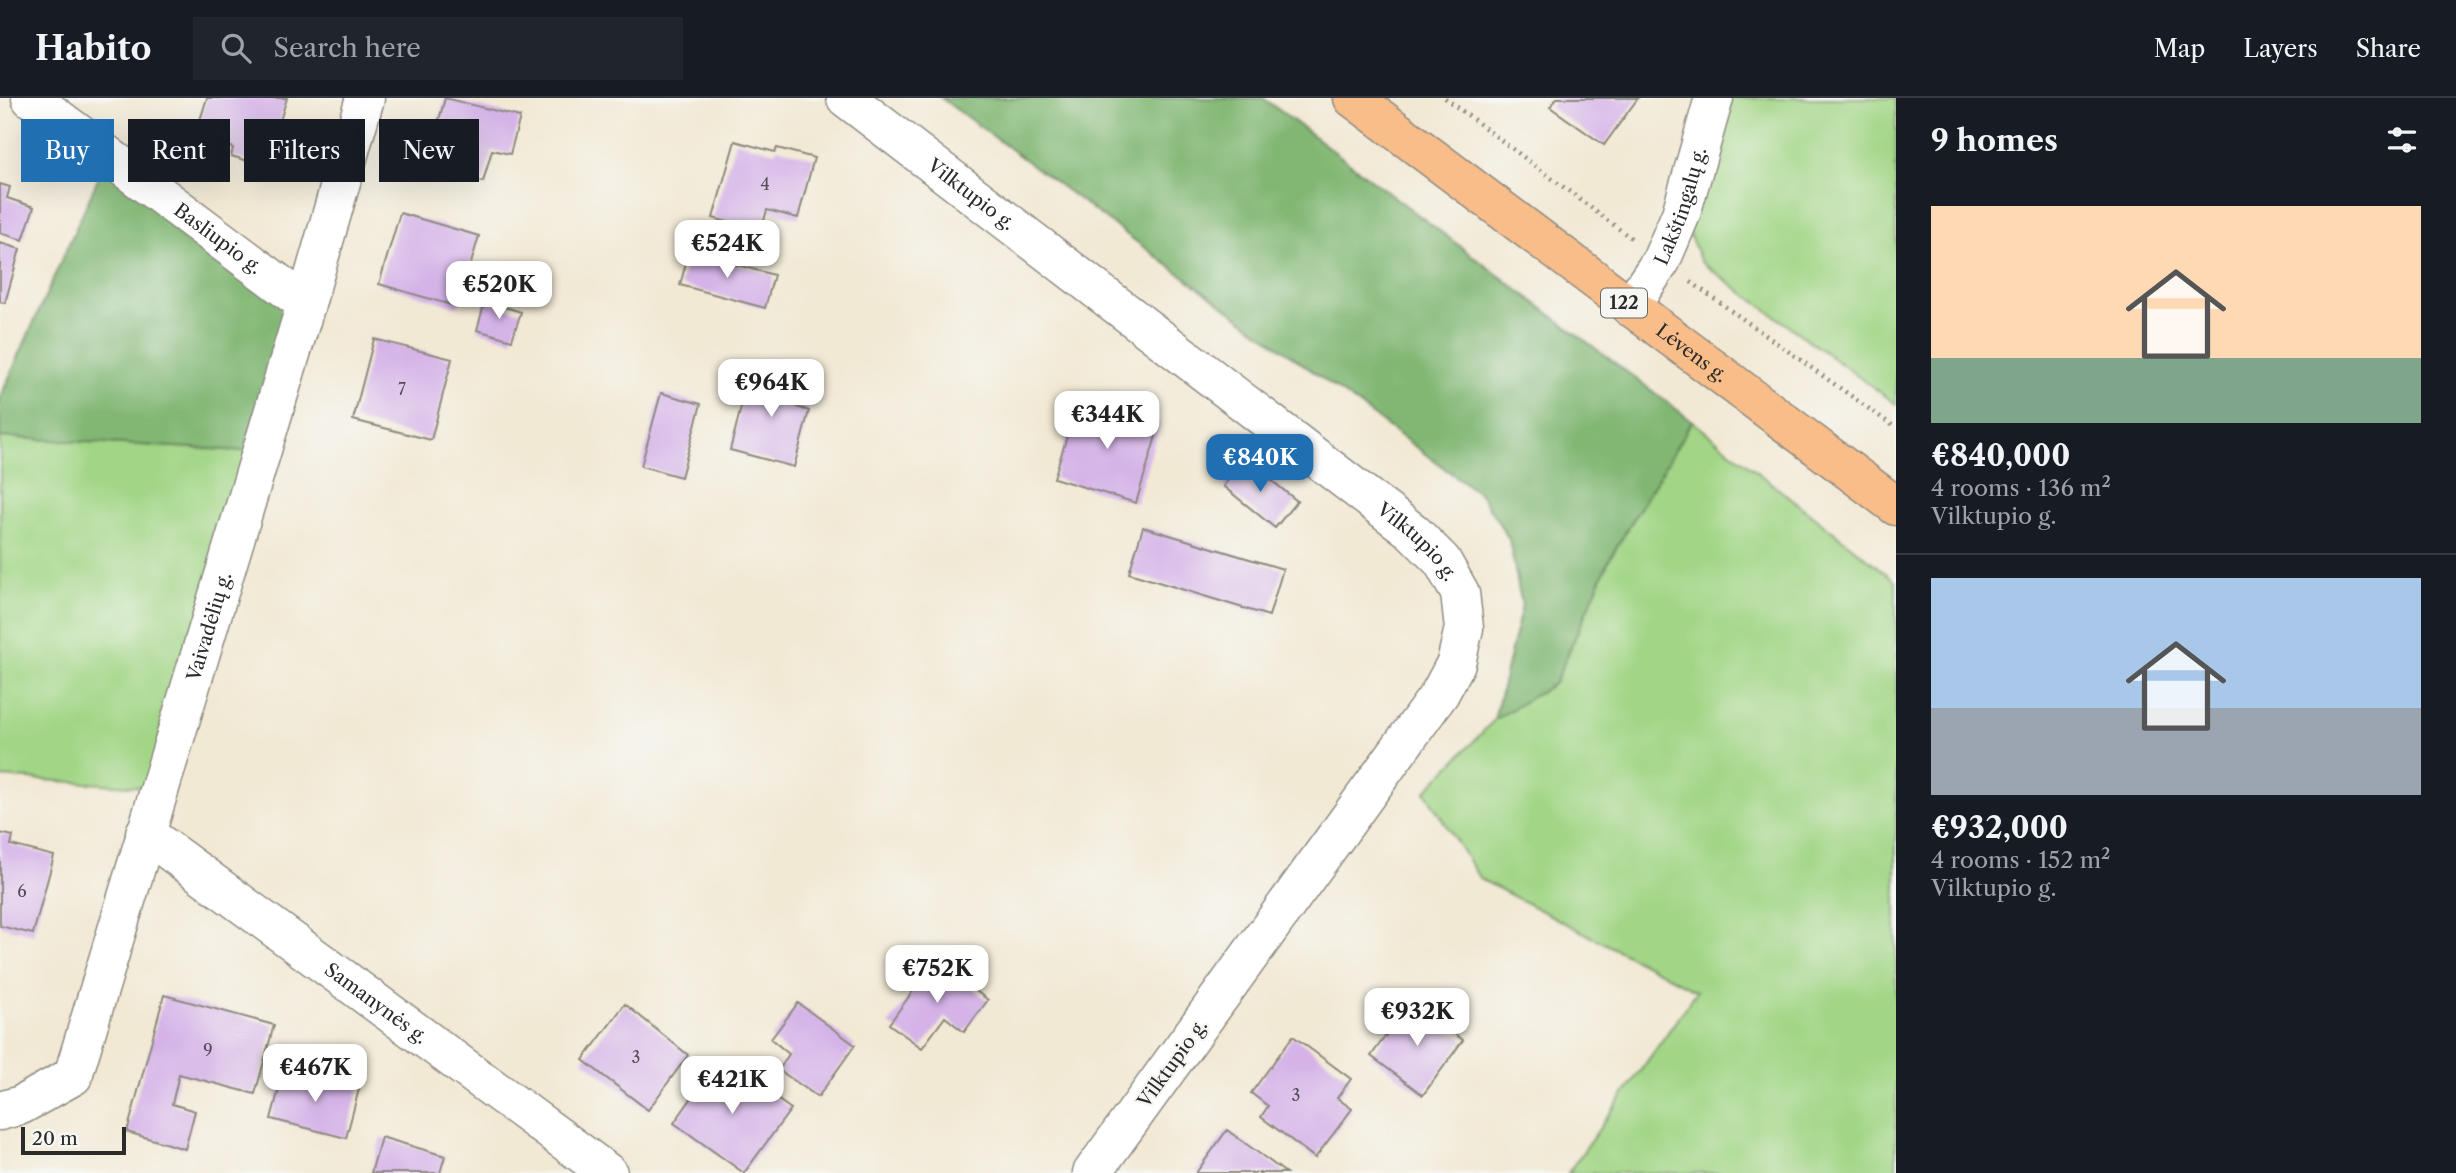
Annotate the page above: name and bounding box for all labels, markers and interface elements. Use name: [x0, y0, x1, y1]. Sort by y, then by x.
search box: [193, 17, 683, 80]
text: Habito: [35, 28, 151, 69]
icon: search: [217, 29, 255, 67]
text: Search here: [273, 32, 421, 64]
text: Map: [2154, 34, 2205, 63]
text: Layers: [2243, 34, 2318, 63]
text: Share: [2356, 34, 2421, 63]
chip: Buy: [21, 119, 114, 182]
chip: Rent: [128, 119, 230, 182]
chip: Filters: [244, 119, 365, 182]
chip: New: [379, 119, 479, 182]
icon: filters: [2383, 121, 2421, 159]
text: 9 homes: [1931, 122, 2058, 159]
street label: Lakštingalų g.: [1650, 145, 1711, 269]
street label: Vilktupio g.: [922, 153, 1019, 235]
house number: 4: [760, 174, 770, 194]
street label: Basliupio g.: [169, 198, 267, 279]
pin: €524K: [678, 220, 776, 280]
text: €524K: [691, 229, 763, 257]
icon: home: [2113, 251, 2239, 377]
pin: €520K: [450, 262, 548, 321]
text: €520K: [462, 270, 536, 298]
road number: 122: [1601, 288, 1647, 318]
street label: Lėvens g.: [1651, 319, 1732, 387]
pin: €964K: [722, 360, 820, 419]
text: €964K: [734, 368, 808, 396]
house number: 7: [398, 379, 406, 399]
pin: €344K: [1058, 392, 1156, 451]
text: €344K: [1070, 400, 1144, 428]
pin: €840K: [1211, 434, 1309, 494]
text: €840,000: [1931, 437, 2070, 474]
text: €840K: [1222, 443, 1298, 471]
text: 4 rooms · 136 m²: [1931, 474, 2111, 502]
street label: Vilktupio g.: [1372, 497, 1462, 585]
text: Vilktupio g.: [1931, 502, 2056, 530]
street label: Vaivadėlių g.: [182, 569, 236, 685]
icon: home: [2113, 623, 2239, 749]
text: €932,000: [1931, 809, 2068, 846]
text: 4 rooms · 152 m²: [1931, 846, 2111, 874]
text: Vilktupio g.: [1931, 874, 2056, 902]
house number: 6: [17, 881, 27, 901]
pin: €752K: [888, 946, 986, 1005]
text: €752K: [901, 954, 973, 982]
street label: Samanynės g.: [320, 958, 432, 1049]
pin: €932K: [1368, 988, 1466, 1048]
text: €932K: [1380, 997, 1454, 1025]
street label: Vilktupio g.: [1132, 1015, 1212, 1113]
house number: 9: [203, 1040, 213, 1060]
pin: €467K: [266, 1044, 364, 1104]
house number: 3: [632, 1047, 640, 1067]
text: €467K: [279, 1053, 351, 1081]
pin: €421K: [683, 1056, 781, 1116]
text: €421K: [697, 1065, 767, 1093]
house number: 3: [1292, 1085, 1300, 1105]
scale bar: [21, 1124, 126, 1156]
text: 20 m: [32, 1127, 78, 1150]

